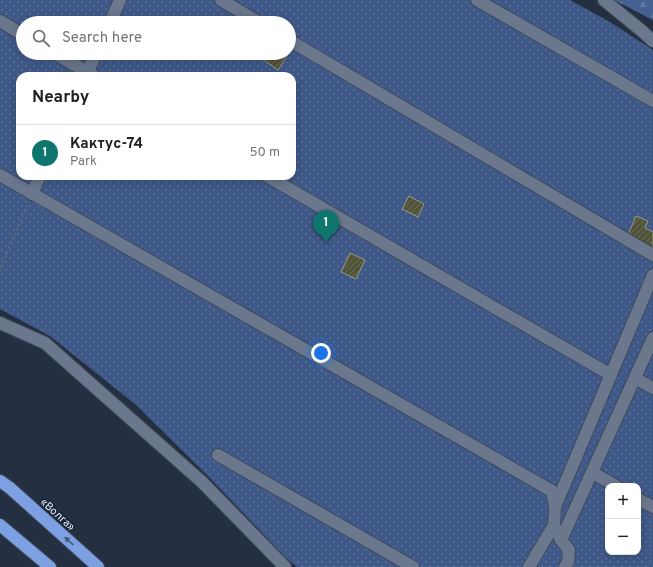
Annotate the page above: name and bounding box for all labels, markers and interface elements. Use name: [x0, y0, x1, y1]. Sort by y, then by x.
search box: [16, 16, 296, 60]
icon: search: [30, 27, 52, 49]
text: Search here: [62, 29, 142, 48]
text: Nearby: [32, 87, 89, 109]
text: Кактус-74: [70, 135, 143, 154]
text: 1: [42, 145, 48, 161]
text: 50 m: [250, 145, 280, 161]
text: Park: [70, 154, 97, 170]
pin: 1: [313, 210, 339, 243]
your location: [311, 343, 331, 363]
map controls: [605, 483, 641, 555]
button: +: [605, 483, 641, 519]
street label: «Волга»: [37, 495, 78, 534]
button: −: [605, 519, 641, 555]
one-way arrow: [64, 536, 74, 546]

